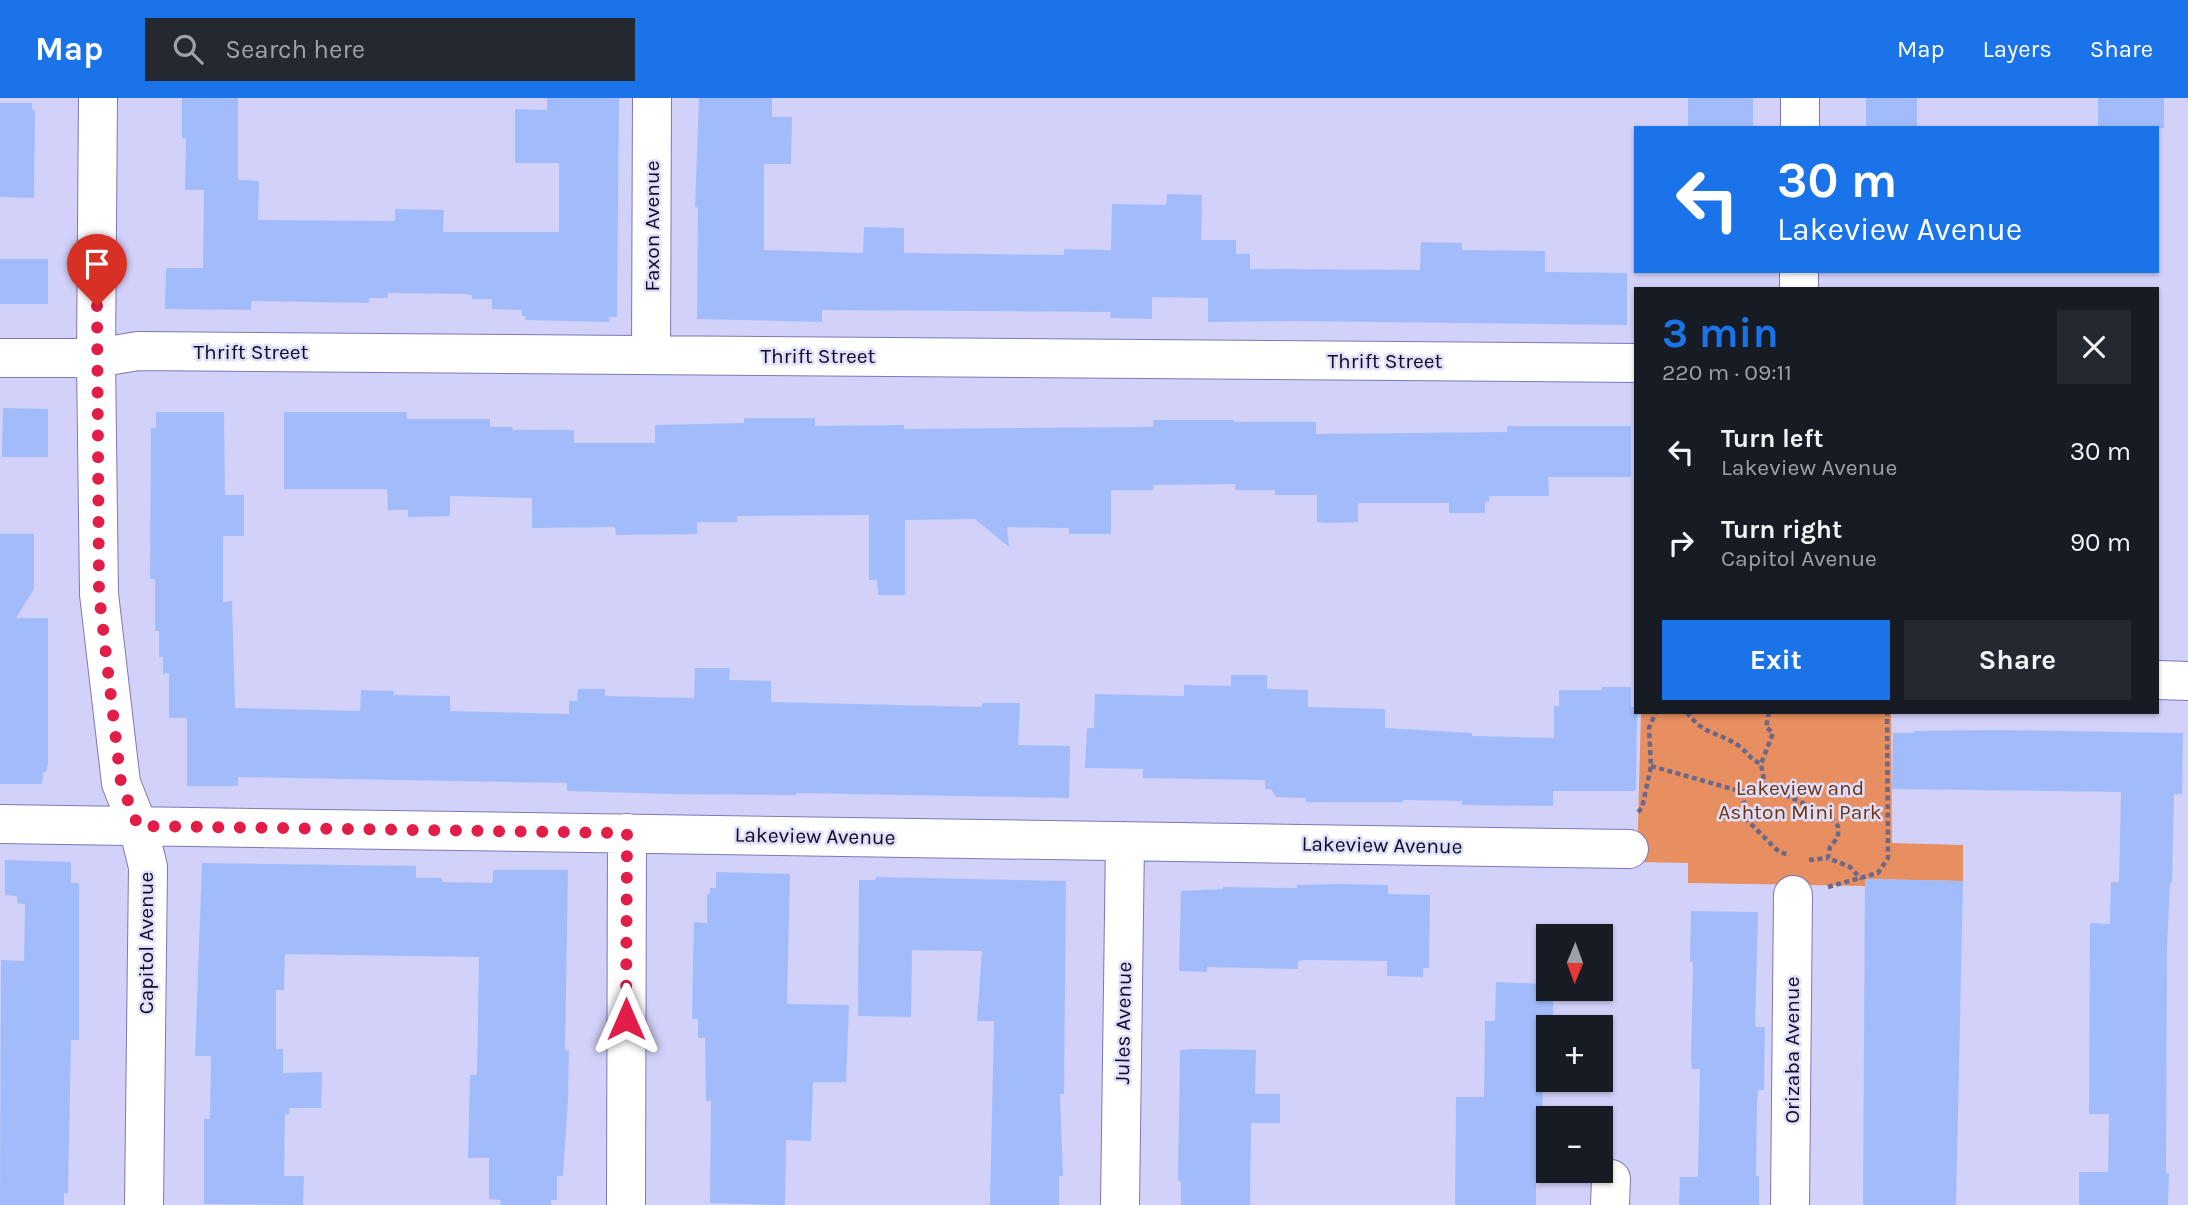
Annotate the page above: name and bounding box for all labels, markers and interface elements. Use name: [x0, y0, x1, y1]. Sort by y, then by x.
search box: [145, 18, 635, 81]
text: Map: [35, 30, 103, 68]
icon: search: [169, 30, 207, 68]
text: Search here: [225, 34, 365, 65]
text: Map: [1897, 35, 1945, 63]
text: Layers: [1983, 35, 2052, 63]
text: Share: [2090, 35, 2153, 63]
text: 30 m: [1777, 152, 1897, 209]
icon: left: [1662, 154, 1753, 245]
street label: Faxon Avenue: [640, 160, 664, 292]
text: Lakeview Avenue: [1777, 211, 2022, 248]
pin: [67, 234, 127, 306]
icon: arrive: [78, 245, 116, 283]
text: 3 min: [1662, 308, 1779, 358]
button: close: [2057, 310, 2131, 384]
street label: Thrift Street: [194, 340, 308, 364]
street label: Thrift Street: [761, 344, 875, 368]
street label: Thrift Street: [1328, 349, 1442, 373]
text: 220 m · 09:11: [1662, 359, 1792, 386]
text: Turn left: [1721, 423, 1823, 454]
icon: left: [1662, 433, 1700, 471]
text: 30 m: [2070, 436, 2131, 467]
text: Lakeview Avenue: [1721, 454, 1897, 481]
text: Turn right: [1721, 514, 1842, 545]
icon: right: [1662, 524, 1700, 562]
text: 90 m: [2070, 527, 2131, 558]
text: Capitol Avenue: [1721, 545, 1877, 572]
button: Exit: [1662, 620, 1890, 700]
button: Share: [1904, 620, 2131, 700]
park label: Lakeview and Ashton Mini Park: [1718, 776, 1882, 824]
street label: Lakeview Avenue: [734, 823, 896, 849]
street label: Lakeview Avenue: [1301, 832, 1463, 858]
street label: Capitol Avenue: [134, 872, 158, 1014]
north arrow: [1536, 924, 1614, 1001]
map controls: [1536, 924, 1613, 1183]
street label: Jules Avenue: [1110, 961, 1136, 1085]
street label: Orizaba Avenue: [1780, 976, 1804, 1124]
position arrow: [589, 982, 663, 1056]
button: +: [1536, 1015, 1613, 1092]
button: −: [1536, 1106, 1613, 1183]

